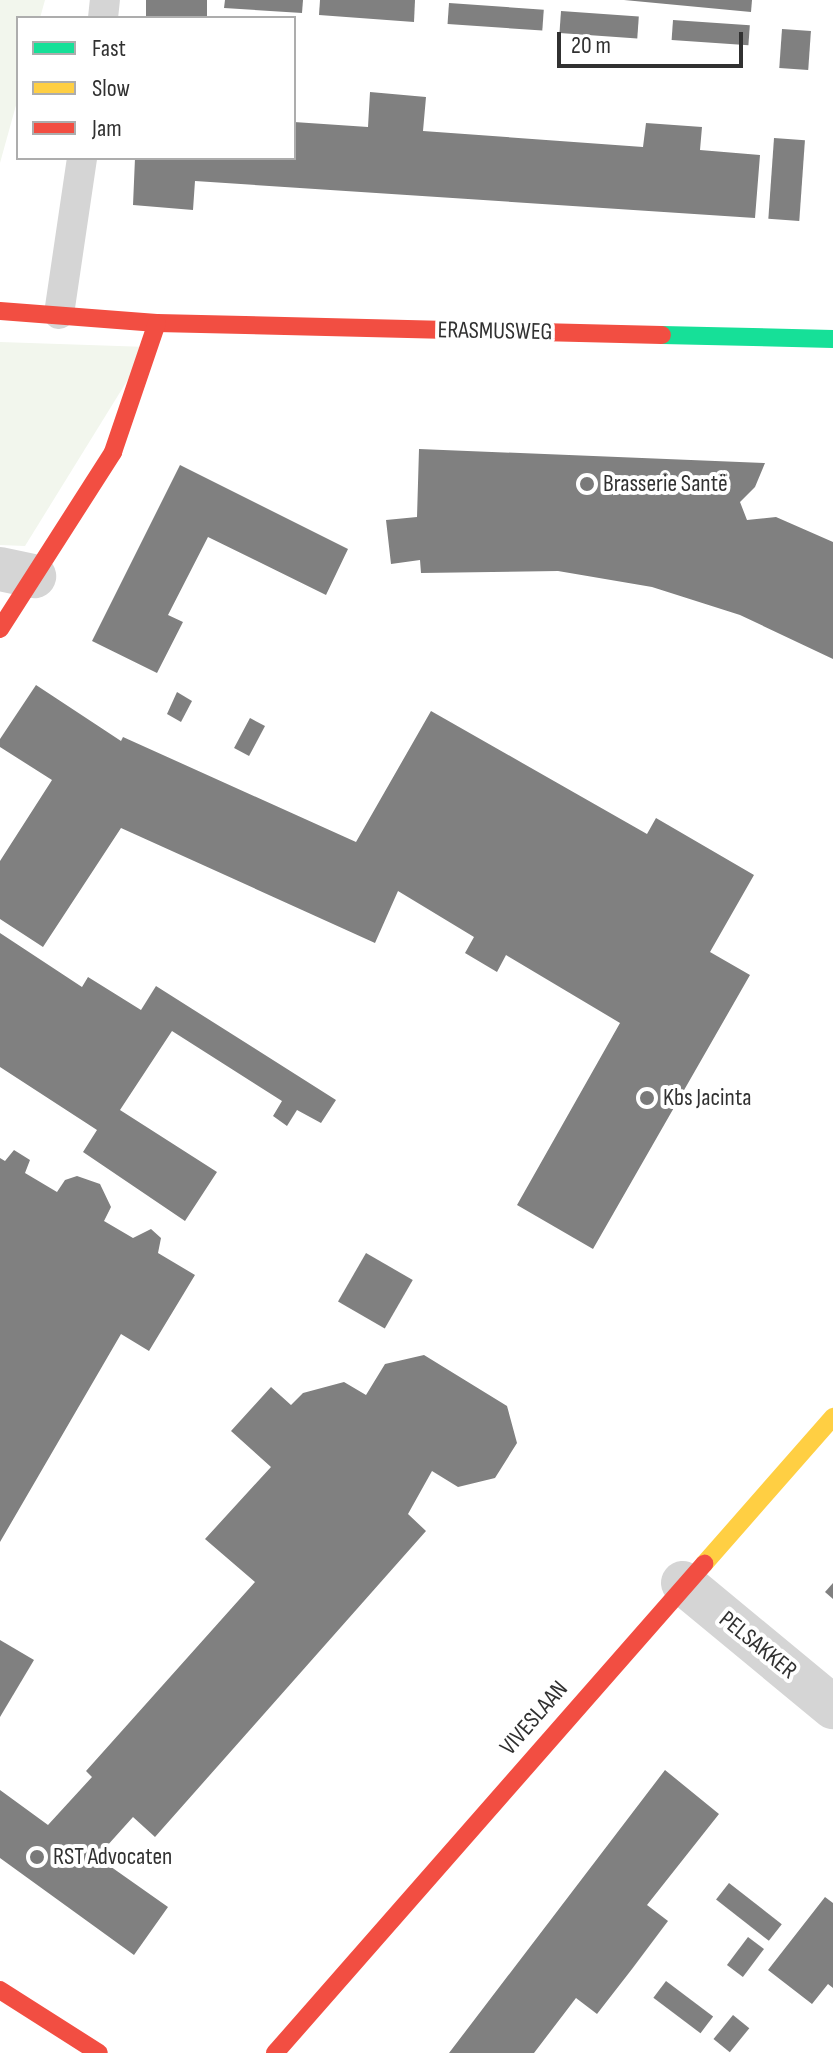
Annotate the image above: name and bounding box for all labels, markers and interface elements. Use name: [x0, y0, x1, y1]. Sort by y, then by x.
legend: [16, 16, 296, 160]
scale bar: [561, 16, 747, 66]
text: 20 m: [571, 31, 611, 60]
text: Fast: [92, 34, 126, 63]
text: Slow: [92, 74, 130, 103]
text: Jam: [92, 114, 122, 143]
street label: ERASMUSWEG: [437, 316, 553, 346]
place label: Brasserie Santë: [603, 470, 728, 498]
marker: Brasserie Santë: [578, 475, 596, 493]
place label: Kbs Jacinta: [663, 1084, 751, 1112]
marker: Kbs Jacinta: [638, 1089, 656, 1107]
street label: PELSAKKER: [713, 1605, 803, 1685]
street label: VIVESLAAN: [494, 1675, 574, 1761]
place label: RST Advocaten: [53, 1843, 172, 1871]
marker: RST Advocaten: [28, 1848, 46, 1866]

